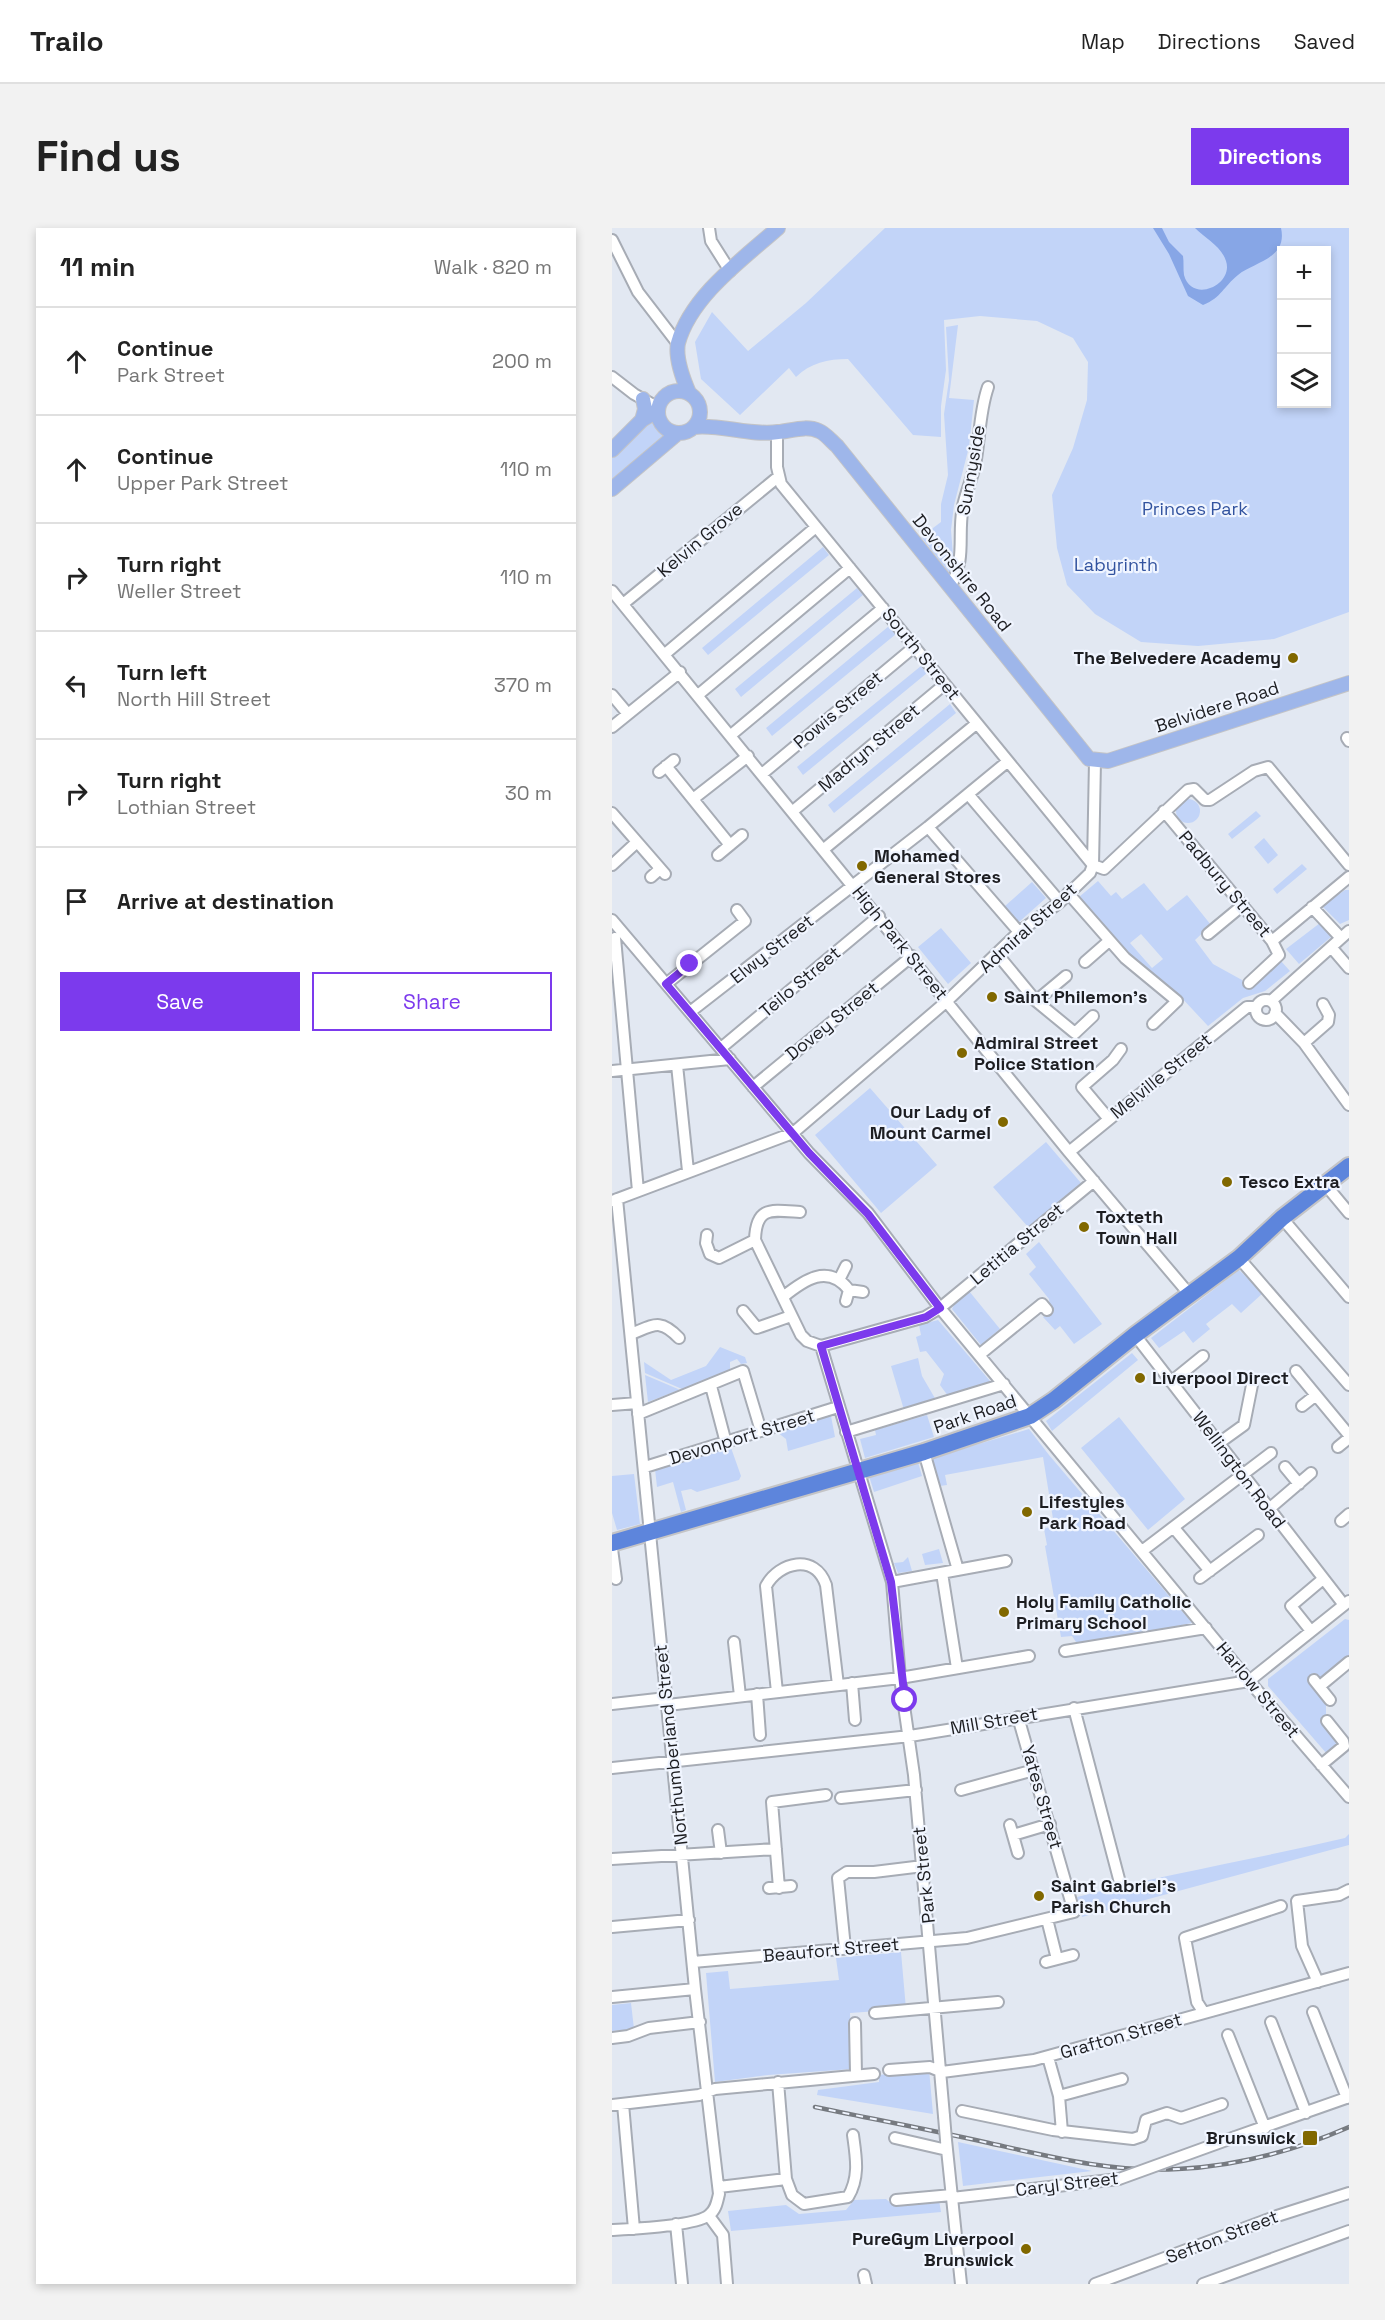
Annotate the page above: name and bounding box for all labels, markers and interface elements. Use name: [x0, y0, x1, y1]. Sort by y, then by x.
text: Trailo: [30, 23, 104, 59]
text: Map: [1081, 28, 1125, 55]
text: Directions: [1158, 28, 1261, 55]
text: Saved: [1294, 28, 1355, 55]
button: Directions: [1191, 128, 1349, 185]
text: Find us: [36, 130, 181, 183]
map controls: [1277, 246, 1331, 408]
button: +: [1277, 246, 1331, 300]
text: 11 min: [60, 250, 135, 284]
text: Walk · 820 m: [434, 254, 552, 280]
button: −: [1277, 300, 1331, 354]
text: Continue: [117, 334, 213, 362]
icon: ahead: [60, 345, 93, 378]
text: 200 m: [492, 348, 552, 374]
button: layers: [1277, 354, 1331, 408]
text: Park Street: [117, 362, 225, 388]
street label: Sunnyside: [951, 423, 990, 517]
text: Continue: [117, 442, 213, 470]
icon: ahead: [60, 453, 93, 486]
text: 110 m: [500, 456, 552, 482]
text: Upper Park Street: [117, 470, 288, 496]
street label: Kelvin Grove: [652, 497, 747, 582]
park label: Princes Park: [1142, 497, 1248, 520]
street label: Devonshire Road: [908, 509, 1017, 636]
text: Turn right: [117, 550, 222, 578]
park label: Labyrinth: [1074, 553, 1158, 576]
icon: right: [60, 561, 93, 594]
text: 110 m: [500, 564, 552, 590]
text: Weller Street: [117, 578, 242, 604]
street label: South Street: [877, 603, 966, 704]
place label: The Belvedere Academy: [1073, 646, 1281, 669]
marker: The Belvedere Academy: [1286, 651, 1300, 665]
text: Turn left: [117, 658, 207, 686]
street label: Powis Street: [788, 666, 887, 754]
icon: left: [60, 669, 93, 702]
text: 370 m: [494, 672, 552, 698]
street label: Belvidere Road: [1152, 676, 1282, 737]
text: North Hill Street: [117, 686, 271, 712]
street label: Madryn Street: [813, 698, 924, 797]
text: Turn right: [117, 766, 222, 794]
icon: right: [60, 777, 93, 810]
text: 30 m: [505, 780, 552, 806]
text: Lothian Street: [117, 794, 256, 820]
street label: Padbury Street: [1174, 826, 1277, 942]
place label: Mohamed General Stores: [874, 844, 1001, 888]
marker: Mohamed General Stores: [855, 859, 869, 873]
street label: Admiral Street: [974, 878, 1081, 978]
street label: High Park Street: [847, 881, 954, 1005]
icon: arrive: [60, 885, 93, 918]
text: Arrive at destination: [117, 887, 334, 915]
street label: Elwy Street: [725, 909, 818, 988]
street label: Teilo Street: [754, 941, 845, 1022]
route end: [676, 950, 702, 976]
button: Save: [60, 972, 300, 1031]
button: Share: [312, 972, 552, 1031]
street label: Dovey Street: [780, 976, 883, 1065]
place label: Saint Philemon's: [1004, 985, 1147, 1008]
marker: Saint Philemon's: [985, 990, 999, 1004]
street label: Melville Street: [1105, 1028, 1216, 1124]
place label: Admiral Street Police Station: [974, 1031, 1098, 1075]
marker: Admiral Street Police Station: [955, 1046, 969, 1060]
place label: Our Lady of Mount Carmel: [870, 1100, 991, 1144]
marker: Our Lady of Mount Carmel: [996, 1115, 1010, 1129]
place label: Tesco Extra: [1239, 1170, 1341, 1193]
marker: Tesco Extra: [1220, 1175, 1234, 1189]
street label: Letitia Street: [965, 1198, 1068, 1290]
place label: Toxteth Town Hall: [1096, 1205, 1177, 1249]
marker: Toxteth Town Hall: [1077, 1220, 1091, 1234]
place label: Liverpool Direct: [1152, 1366, 1289, 1389]
marker: Liverpool Direct: [1133, 1371, 1147, 1385]
street label: Park Road: [930, 1389, 1019, 1438]
street label: Devonport Street: [666, 1403, 817, 1470]
street label: Wellington Road: [1188, 1407, 1291, 1533]
place label: Lifestyles Park Road: [1039, 1490, 1126, 1534]
marker: Lifestyles Park Road: [1020, 1505, 1034, 1519]
place label: Holy Family Catholic Primary School: [1016, 1590, 1192, 1634]
marker: Holy Family Catholic Primary School: [997, 1605, 1011, 1619]
street label: Harlow Street: [1212, 1637, 1305, 1742]
street label: Northumberland Street: [649, 1644, 692, 1846]
route start: [891, 1686, 917, 1712]
street label: Mill Street: [948, 1702, 1039, 1740]
street label: Yates Street: [1017, 1742, 1068, 1851]
street label: Park Street: [907, 1826, 940, 1925]
place label: Saint Gabriel's Parish Church: [1051, 1874, 1176, 1918]
marker: Saint Gabriel's Parish Church: [1032, 1889, 1046, 1903]
street label: Beaufort Street: [762, 1932, 900, 1967]
street label: Grafton Street: [1057, 2007, 1184, 2064]
place label: Brunswick: [1206, 2126, 1296, 2149]
marker: Brunswick: [1301, 2129, 1319, 2147]
street label: Caryl Street: [1014, 2166, 1120, 2201]
street label: Sefton Street: [1162, 2205, 1281, 2269]
place label: PureGym Liverpool Brunswick: [852, 2227, 1014, 2271]
marker: PureGym Liverpool Brunswick: [1019, 2242, 1033, 2256]

